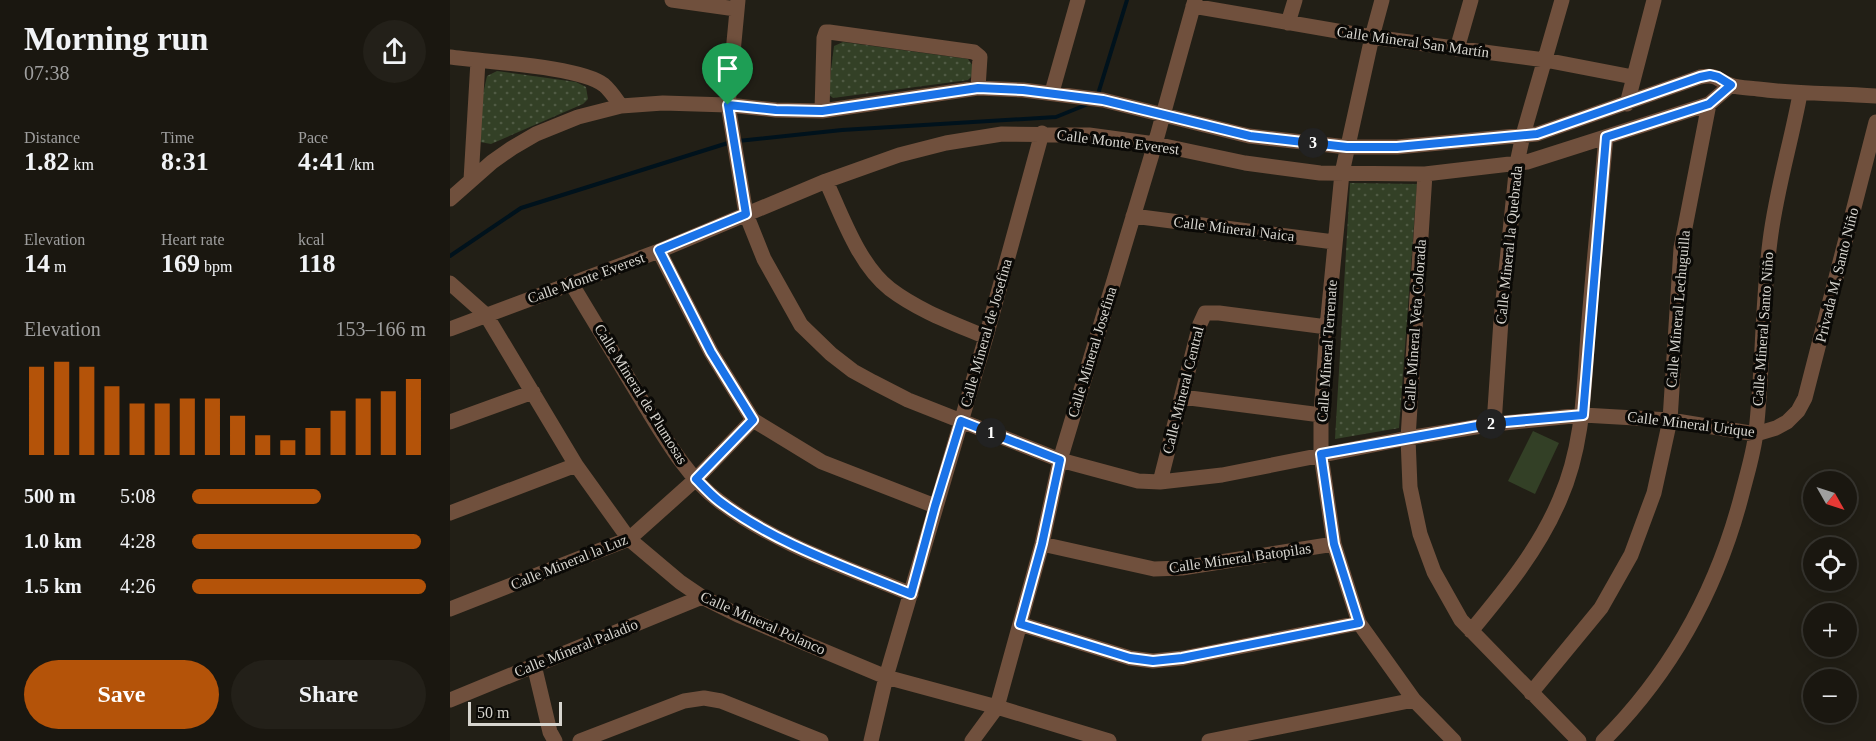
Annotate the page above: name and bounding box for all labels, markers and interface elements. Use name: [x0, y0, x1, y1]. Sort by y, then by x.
button: share: [363, 20, 426, 83]
text: Morning run: [24, 21, 208, 57]
street label: Calle Mineral San Martín: [1336, 23, 1491, 61]
pin: [702, 43, 753, 105]
icon: arrive: [711, 52, 744, 85]
text: 07:38: [24, 62, 70, 84]
street label: Calle Monte Everest: [1056, 127, 1181, 158]
pin: 3: [1298, 128, 1328, 158]
text: Distance: [24, 129, 80, 146]
text: Time: [161, 129, 194, 146]
text: Pace: [298, 129, 328, 146]
text: 3: [1309, 134, 1317, 151]
text: 1.82: [24, 147, 70, 176]
text: 8:31: [161, 147, 209, 176]
text: 4:41: [298, 147, 346, 176]
text: km: [70, 156, 94, 173]
text: /km: [346, 156, 375, 173]
street label: Calle Mineral la Quebrada: [1493, 165, 1525, 325]
street label: Privada M. Santo Niño: [1813, 206, 1861, 344]
street label: Calle Mineral Naica: [1173, 214, 1296, 244]
street label: Calle Mineral Lechuguilla: [1663, 229, 1693, 389]
text: Elevation: [24, 231, 85, 248]
text: Heart rate: [161, 231, 225, 248]
text: kcal: [298, 231, 325, 248]
street label: Calle Mineral Veta Colorada: [1401, 238, 1429, 411]
text: 14: [24, 249, 50, 278]
text: 169: [161, 249, 200, 278]
text: 118: [298, 249, 336, 278]
street label: Calle Monte Everest: [525, 249, 647, 307]
street label: Calle Mineral Santo Niño: [1750, 251, 1776, 407]
street label: Calle Mineral de Josefina: [957, 257, 1015, 409]
text: m: [50, 258, 66, 275]
text: bpm: [200, 258, 232, 275]
street label: Calle Mineral Terrenate: [1314, 279, 1340, 423]
street label: Calle Mineral Josefina: [1064, 284, 1120, 419]
text: Elevation: [24, 318, 101, 340]
text: 153–166 m: [335, 318, 426, 340]
street label: Calle Mineral de Plumosas: [591, 321, 691, 467]
street label: Calle Mineral Central: [1159, 325, 1207, 455]
street label: Calle Mineral Urique: [1626, 408, 1756, 440]
pin: 2: [1476, 409, 1506, 439]
text: 2: [1487, 415, 1495, 432]
pin: 1: [976, 418, 1006, 448]
text: 1: [987, 424, 995, 441]
north arrow: [1803, 471, 1857, 525]
map controls: [1803, 471, 1857, 723]
text: 500 m: [24, 485, 76, 507]
text: 5:08: [120, 485, 156, 507]
text: 1.0 km: [24, 530, 82, 552]
text: 4:28: [120, 530, 156, 552]
street label: Calle Mineral la Luz: [508, 531, 630, 593]
button: locate: [1803, 537, 1857, 591]
street label: Calle Mineral Batopilas: [1168, 540, 1312, 576]
text: 1.5 km: [24, 575, 82, 597]
text: 4:26: [120, 575, 156, 597]
street label: Calle Mineral Polanco: [698, 588, 828, 658]
button: +: [1803, 603, 1857, 657]
street label: Calle Mineral Paladio: [512, 616, 640, 680]
button: Save: [24, 660, 219, 729]
button: Share: [231, 660, 426, 729]
button: −: [1803, 669, 1857, 723]
scale bar: [468, 699, 562, 726]
text: 50 m: [477, 704, 509, 721]

